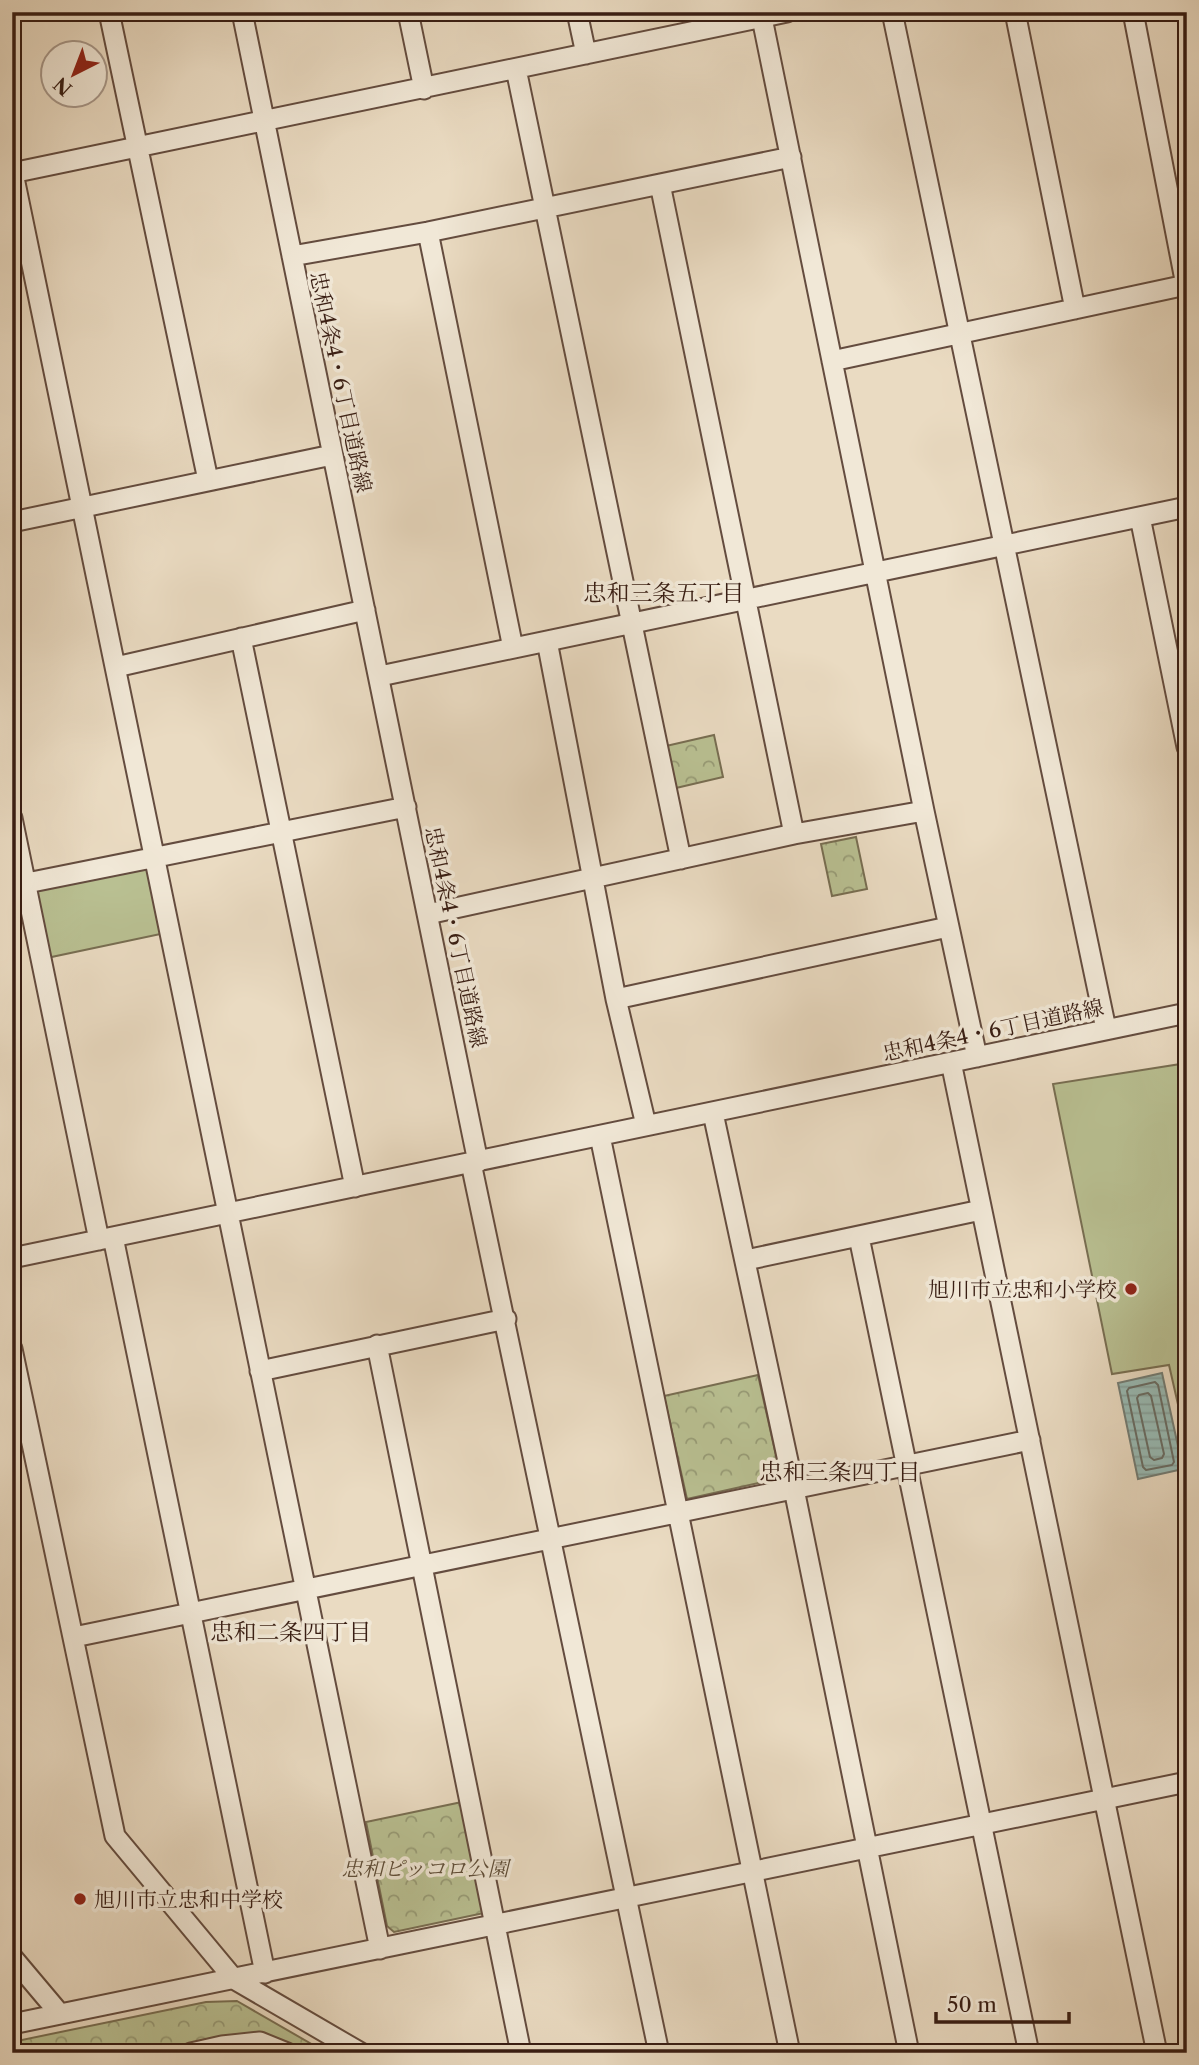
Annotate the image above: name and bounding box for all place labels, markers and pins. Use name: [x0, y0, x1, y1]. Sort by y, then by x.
place label: 旭川市立忠和小学校: [928, 1277, 1117, 1302]
marker: 旭川市立忠和小学校: [1123, 1281, 1139, 1297]
place label: 旭川市立忠和中学校: [94, 1887, 283, 1912]
marker: 旭川市立忠和中学校: [72, 1891, 88, 1907]

